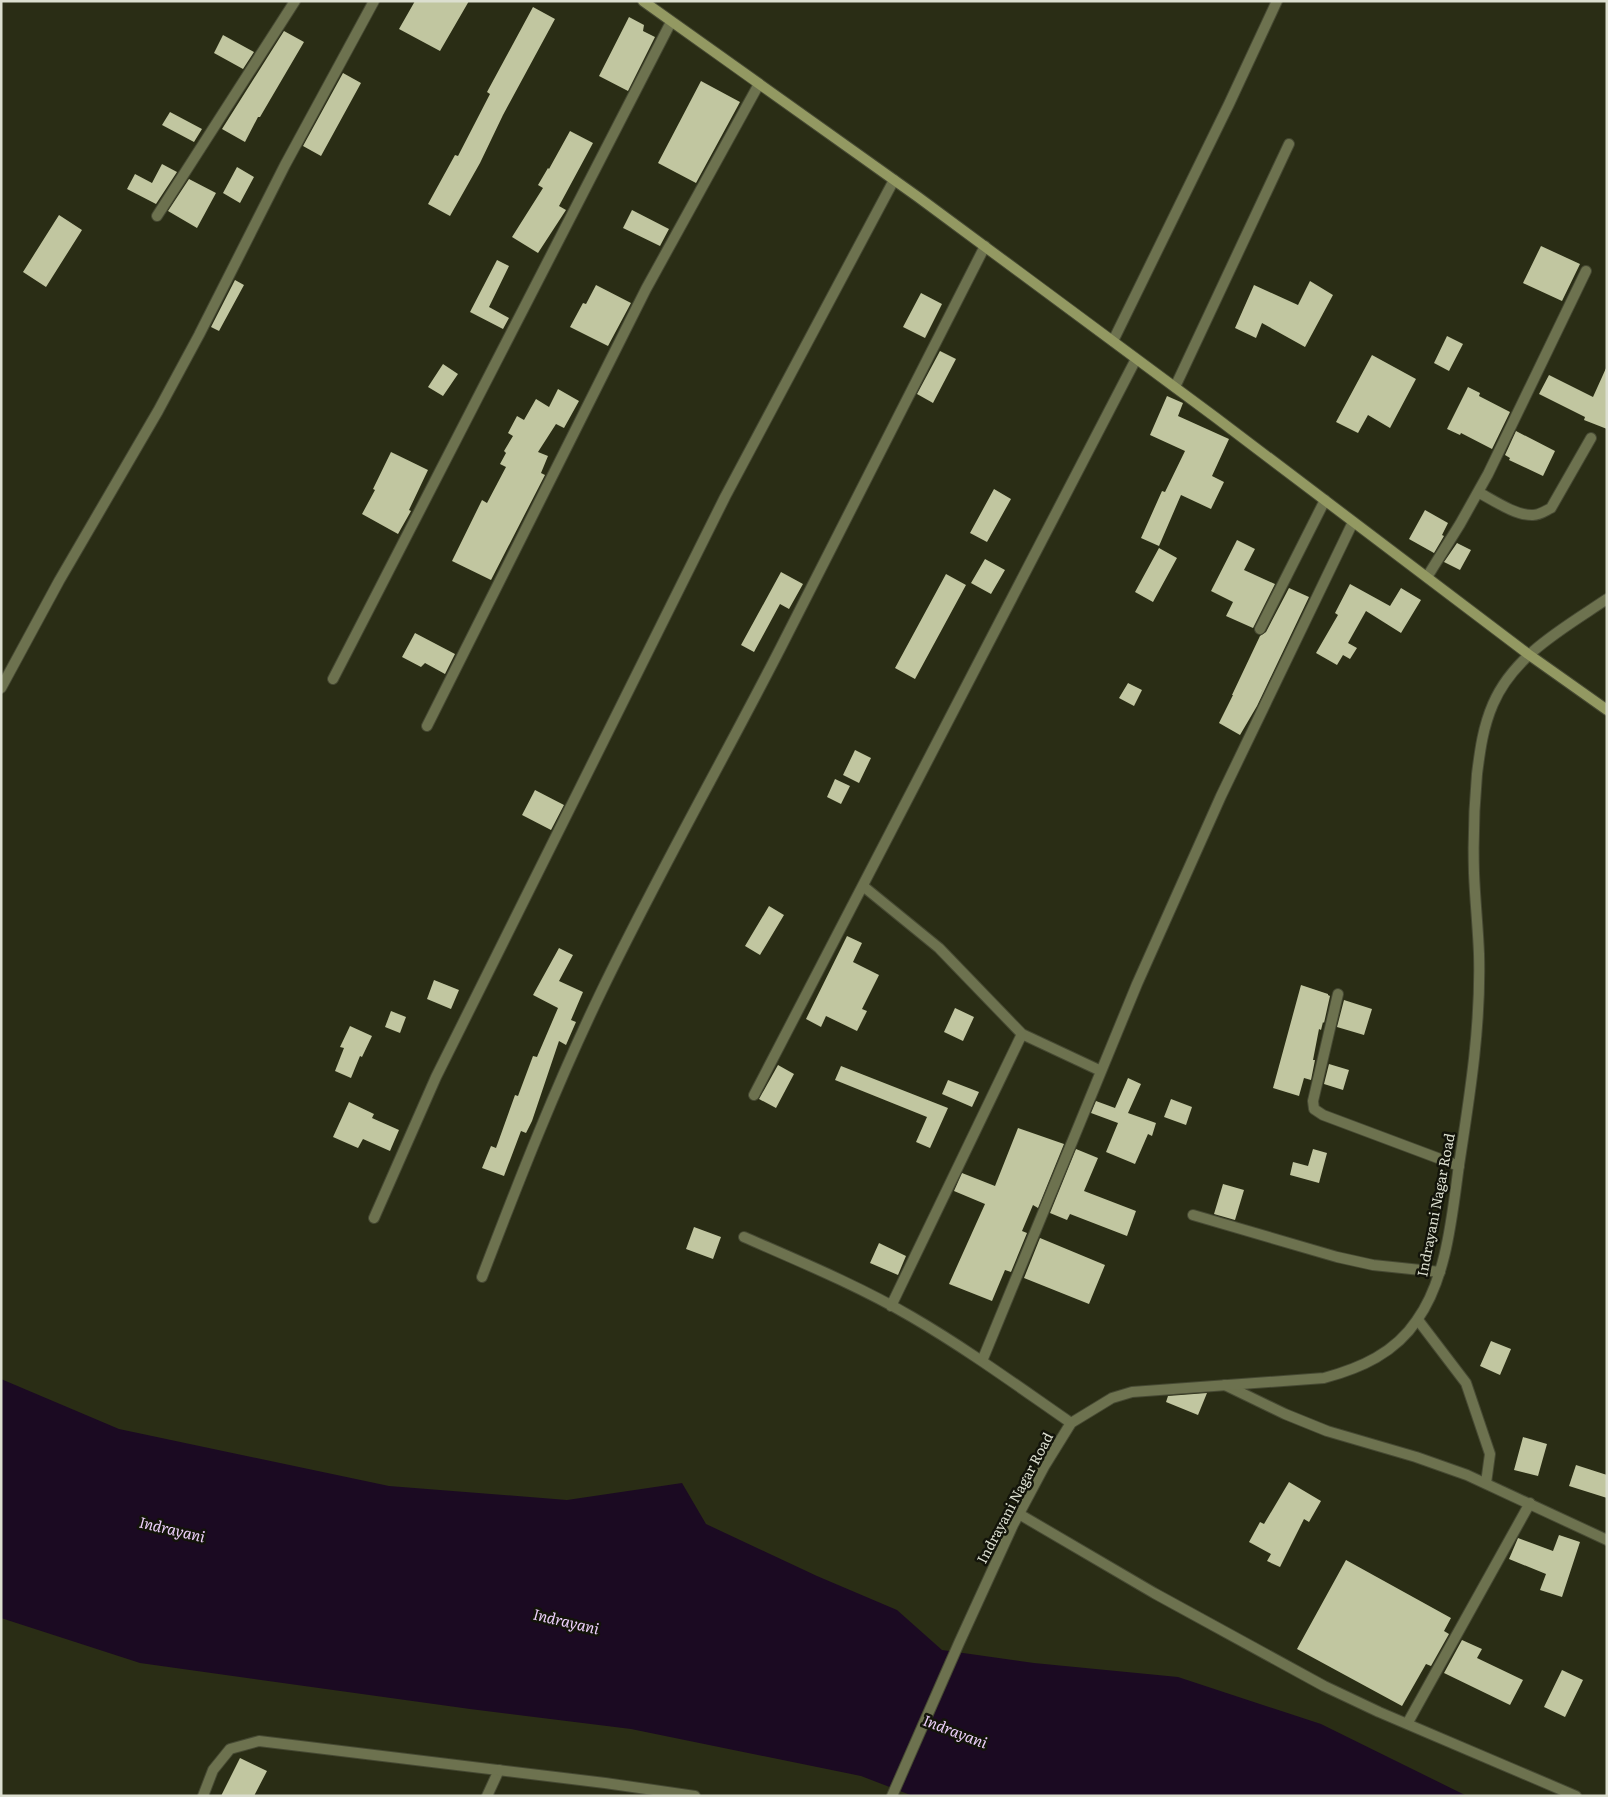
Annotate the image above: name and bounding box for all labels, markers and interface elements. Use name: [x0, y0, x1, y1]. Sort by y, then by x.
street label: Indrayani Nagar Road: [1411, 1131, 1459, 1278]
street label: Indrayani Nagar Road: [971, 1428, 1057, 1567]
water label: Indrayani: [137, 1510, 208, 1547]
water label: Indrayani: [531, 1602, 602, 1639]
water label: Indrayani: [920, 1708, 992, 1754]

